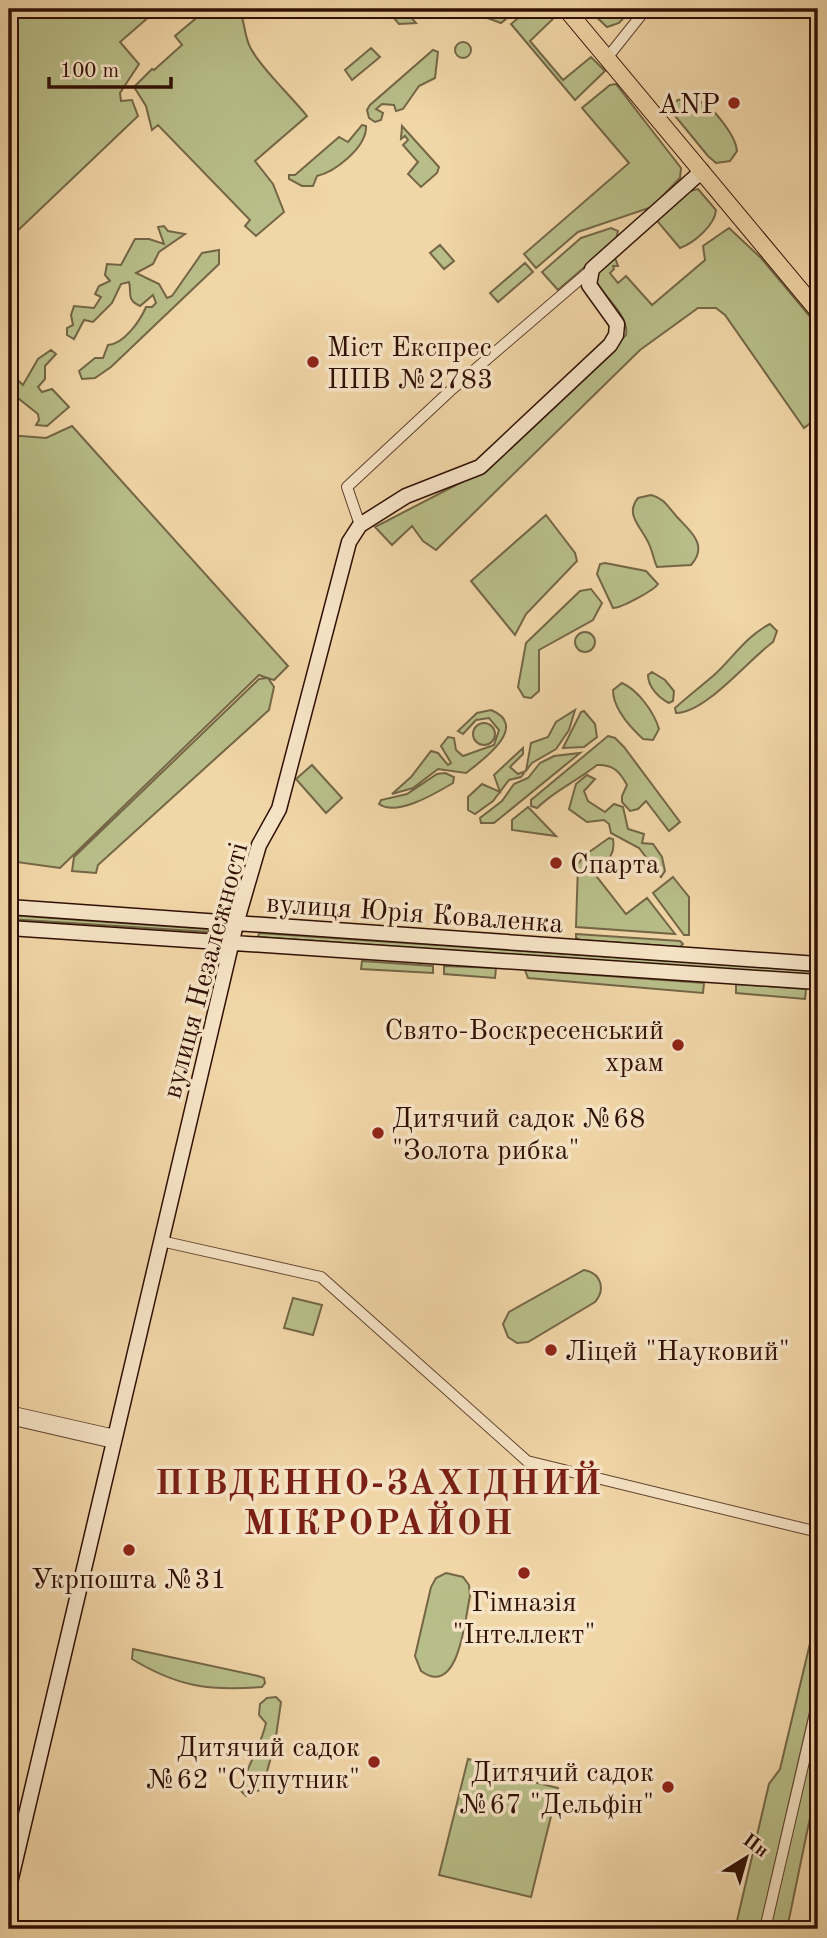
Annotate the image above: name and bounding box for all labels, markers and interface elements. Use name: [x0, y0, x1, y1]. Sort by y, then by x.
scale bar: [49, 46, 172, 90]
text: 100 m: [60, 61, 119, 82]
place label: ANP: [658, 92, 720, 120]
marker: ANP: [726, 95, 742, 111]
place label: Міст Експрес ППВ №2783: [327, 335, 493, 395]
marker: Міст Експрес ППВ №2783: [305, 354, 321, 370]
street label: вулиця Незалежності: [159, 840, 255, 1102]
place label: Спарта: [570, 852, 660, 880]
marker: Спарта: [548, 855, 564, 871]
street label: вулиця Юрія Коваленка: [265, 891, 565, 939]
place label: Свято-Воскресенський храм: [385, 1018, 664, 1078]
marker: Свято-Воскресенський храм: [670, 1037, 686, 1053]
place label: Дитячий садок №68 "Золота рибка": [392, 1106, 645, 1166]
marker: Дитячий садок №68 "Золота рибка": [370, 1125, 386, 1141]
place label: Ліцей "Науковий": [565, 1339, 790, 1367]
marker: Ліцей "Науковий": [543, 1342, 559, 1358]
district label: ПІВДЕННО-ЗАХІДНИЙ МІКРОРАЙОН: [155, 1460, 603, 1542]
marker: Укрпошта №31: [121, 1542, 137, 1558]
marker: Гімназія "Інтеллект": [516, 1565, 532, 1581]
place label: Укрпошта №31: [31, 1567, 227, 1595]
place label: Гімназія "Інтеллект": [453, 1590, 595, 1650]
place label: Дитячий садок №62 "Супутник": [146, 1735, 360, 1795]
marker: Дитячий садок №62 "Супутник": [366, 1754, 382, 1770]
place label: Дитячий садок №67 "Дельфін": [459, 1760, 654, 1820]
marker: Дитячий садок №67 "Дельфін": [660, 1779, 676, 1795]
north arrow: [712, 1822, 782, 1892]
text: Пн: [739, 1831, 771, 1862]

